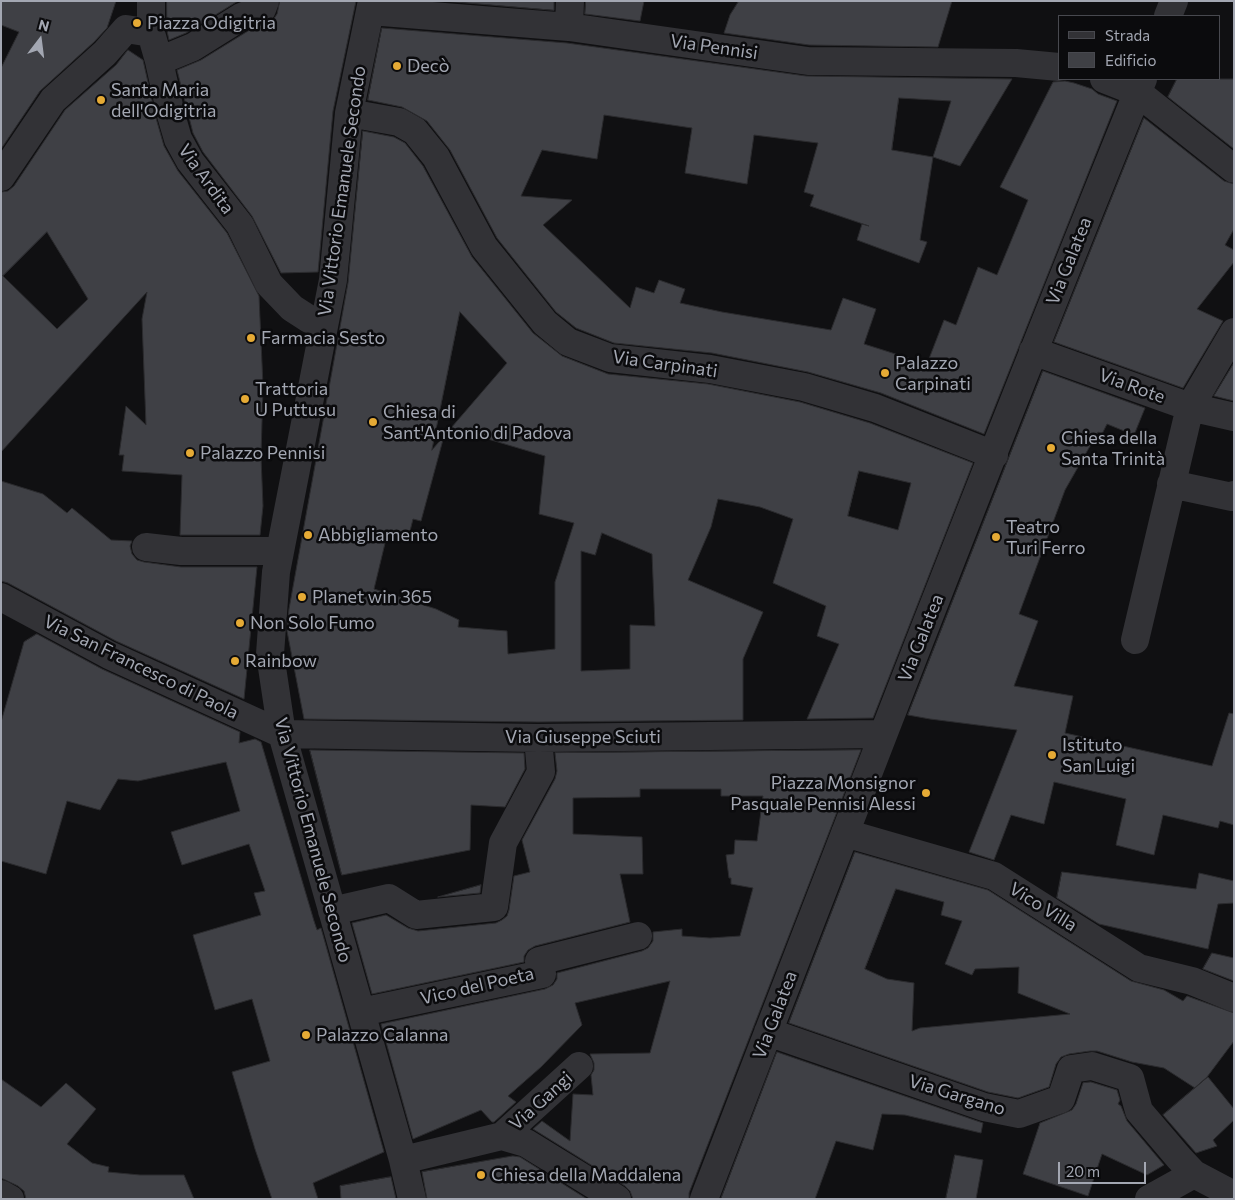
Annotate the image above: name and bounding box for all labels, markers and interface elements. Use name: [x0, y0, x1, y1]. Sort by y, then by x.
place label: Piazza Odigitria: [147, 12, 276, 34]
north arrow: [15, 15, 65, 65]
text: N: [37, 15, 51, 35]
legend: [1058, 15, 1220, 80]
marker: Piazza Odigitria: [131, 17, 143, 29]
text: Strada: [1105, 26, 1150, 44]
street label: Via Pennisi: [669, 30, 759, 64]
text: Edificio: [1105, 51, 1156, 69]
place label: Decò: [407, 55, 449, 77]
marker: Decò: [391, 60, 403, 72]
street label: Via Vittorio Emanuele Secondo: [314, 64, 370, 318]
place label: Santa Maria dell'Odigitria: [111, 79, 216, 122]
marker: Santa Maria dell'Odigitria: [95, 94, 107, 106]
street label: Via Ardita: [173, 140, 239, 218]
street label: Via Galatea: [1042, 214, 1096, 308]
place label: Farmacia Sesto: [261, 327, 385, 349]
marker: Farmacia Sesto: [245, 332, 257, 344]
street label: Via Carpinati: [611, 346, 719, 382]
place label: Palazzo Carpinati: [895, 352, 971, 394]
street label: Via Rote: [1096, 364, 1168, 408]
marker: Palazzo Carpinati: [879, 367, 891, 379]
place label: Trattoria U Puttusu: [255, 378, 336, 420]
marker: Trattoria U Puttusu: [239, 393, 251, 405]
place label: Chiesa di Sant'Antonio di Padova: [383, 401, 572, 444]
marker: Chiesa di Sant'Antonio di Padova: [367, 416, 379, 428]
place label: Chiesa della Santa Trinità: [1061, 427, 1165, 469]
place label: Palazzo Pennisi: [200, 442, 325, 464]
marker: Chiesa della Santa Trinità: [1045, 442, 1057, 454]
marker: Palazzo Pennisi: [184, 447, 196, 459]
place label: Teatro Turi Ferro: [1006, 516, 1086, 558]
place label: Abbigliamento: [318, 524, 438, 546]
marker: Abbigliamento: [302, 529, 314, 541]
marker: Teatro Turi Ferro: [990, 531, 1002, 543]
place label: Planet win 365: [312, 586, 432, 608]
marker: Planet win 365: [296, 591, 308, 603]
street label: Via Galatea: [894, 591, 948, 685]
street label: Via San Francesco di Paola: [40, 610, 242, 724]
place label: Non Solo Fumo: [250, 612, 375, 634]
marker: Non Solo Fumo: [234, 617, 246, 629]
place label: Rainbow: [245, 650, 317, 672]
marker: Rainbow: [229, 655, 241, 667]
street label: Via Vittorio Emanuele Secondo: [270, 715, 356, 965]
street label: Via Giuseppe Sciuti: [505, 726, 661, 748]
place label: Istituto San Luigi: [1062, 734, 1135, 776]
marker: Istituto San Luigi: [1046, 749, 1058, 761]
place label: Piazza Monsignor Pasquale Pennisi Alessi: [730, 772, 916, 814]
marker: Piazza Monsignor Pasquale Pennisi Alessi: [920, 787, 932, 799]
street label: Vico Villa: [1005, 878, 1081, 936]
street label: Vico del Poeta: [418, 962, 536, 1010]
street label: Via Galatea: [748, 968, 802, 1062]
place label: Palazzo Calanna: [316, 1024, 449, 1046]
marker: Palazzo Calanna: [300, 1029, 312, 1041]
street label: Via Gangi: [505, 1067, 577, 1135]
street label: Via Gargano: [906, 1070, 1008, 1120]
scale bar: [1060, 1152, 1148, 1184]
text: 20 m: [1066, 1162, 1100, 1180]
place label: Chiesa della Maddalena: [491, 1164, 681, 1186]
marker: Chiesa della Maddalena: [475, 1169, 487, 1181]

